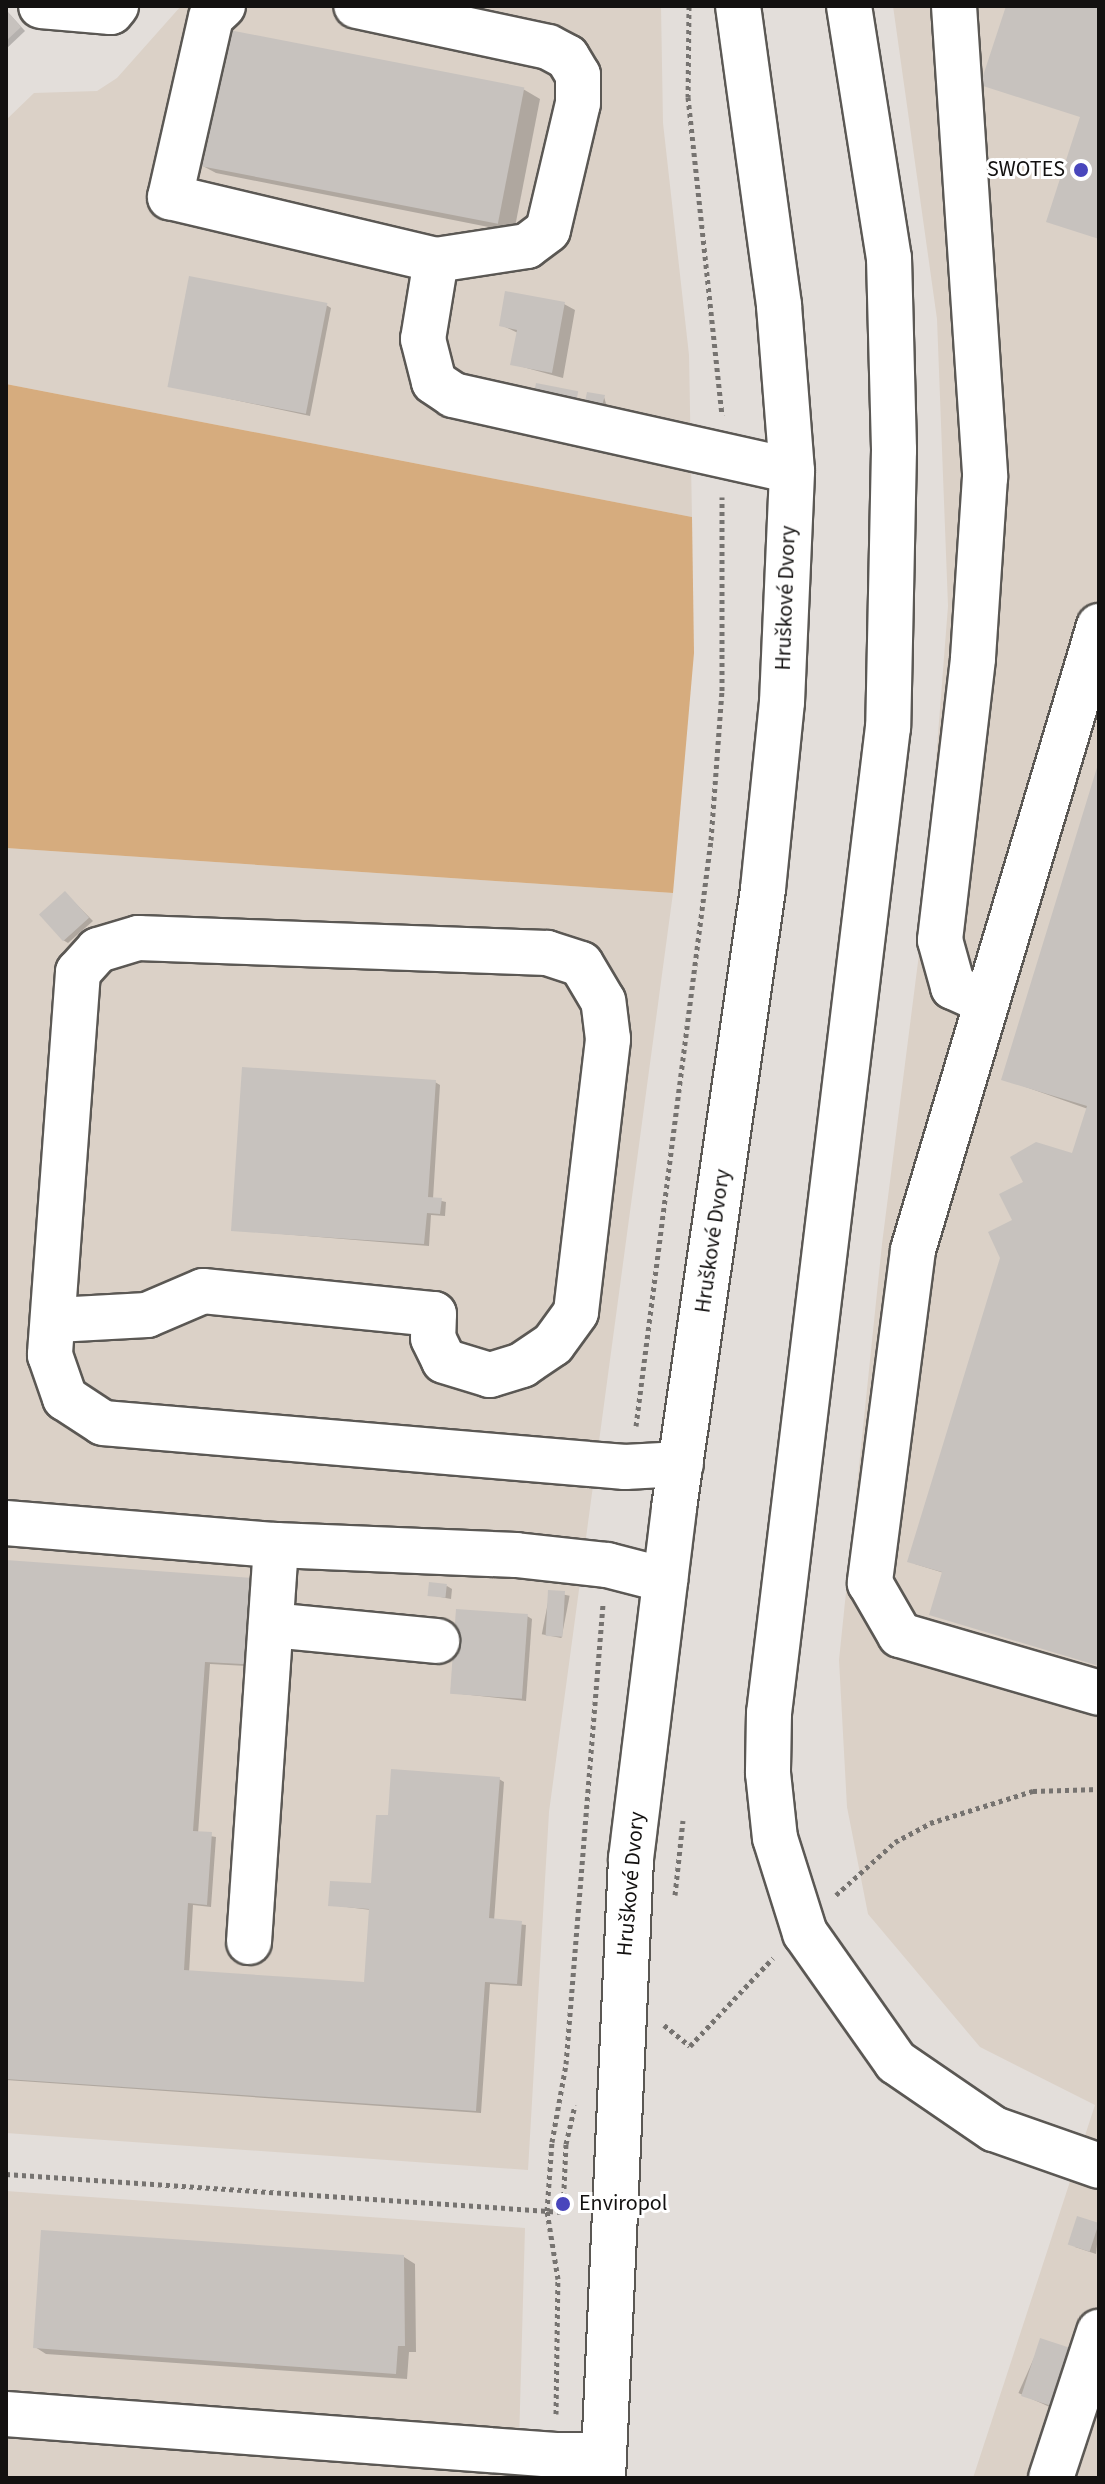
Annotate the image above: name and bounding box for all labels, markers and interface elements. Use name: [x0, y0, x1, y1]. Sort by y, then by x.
place label: SWOTES: [987, 157, 1065, 183]
marker: SWOTES: [1072, 161, 1090, 179]
street label: Hruškové Dvory: [770, 525, 802, 671]
street label: Hruškové Dvory: [690, 1167, 736, 1315]
street label: Hruškové Dvory: [612, 1811, 650, 1957]
place label: Enviropol: [579, 2191, 667, 2217]
marker: Enviropol: [554, 2195, 572, 2213]

